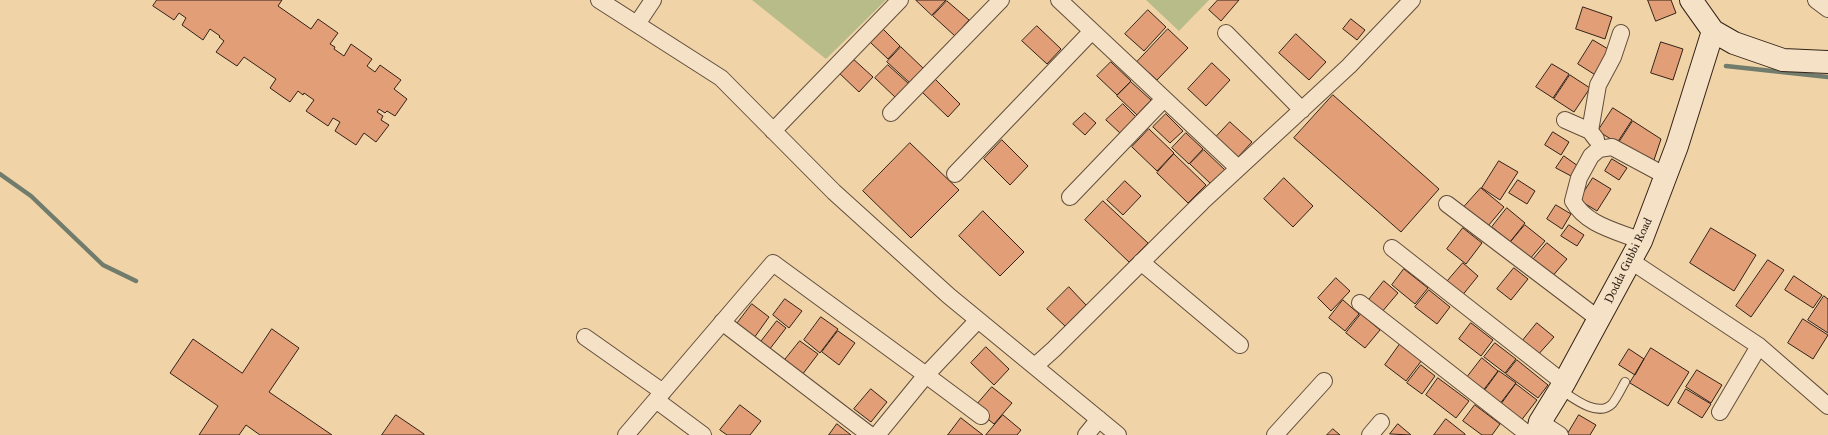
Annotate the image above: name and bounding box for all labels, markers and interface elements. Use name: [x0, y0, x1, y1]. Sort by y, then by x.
street label: Dodda Gubbi Road: [1602, 216, 1656, 306]

